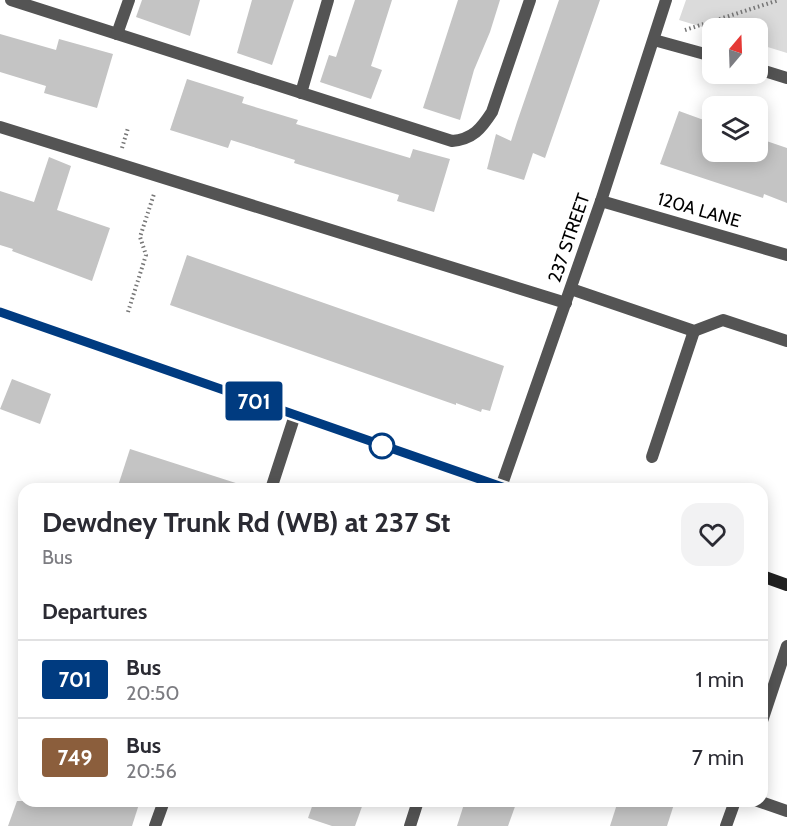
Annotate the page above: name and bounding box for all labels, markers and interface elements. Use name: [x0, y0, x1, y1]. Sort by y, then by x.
north arrow: [702, 18, 768, 84]
map controls: [702, 18, 768, 162]
button: layers: [702, 96, 768, 162]
street label: 120A LANE: [655, 188, 743, 232]
street label: 237 STREET: [543, 190, 595, 285]
line badge: 701: [220, 382, 288, 420]
text: 701: [237, 389, 271, 414]
unlabelled marker: [369, 433, 395, 459]
button: heart: [681, 503, 744, 566]
text: Dewdney Trunk Rd (WB) at 237 St: [42, 505, 450, 539]
text: Bus: [42, 545, 73, 569]
text: Departures: [42, 598, 147, 625]
text: Bus: [126, 654, 161, 681]
text: 1 min: [696, 666, 744, 693]
text: 701: [58, 667, 92, 692]
text: 20:50: [126, 681, 179, 705]
text: Bus: [126, 732, 161, 759]
text: 7 min: [692, 744, 744, 771]
text: 749: [58, 745, 92, 770]
text: 20:56: [126, 759, 177, 783]

